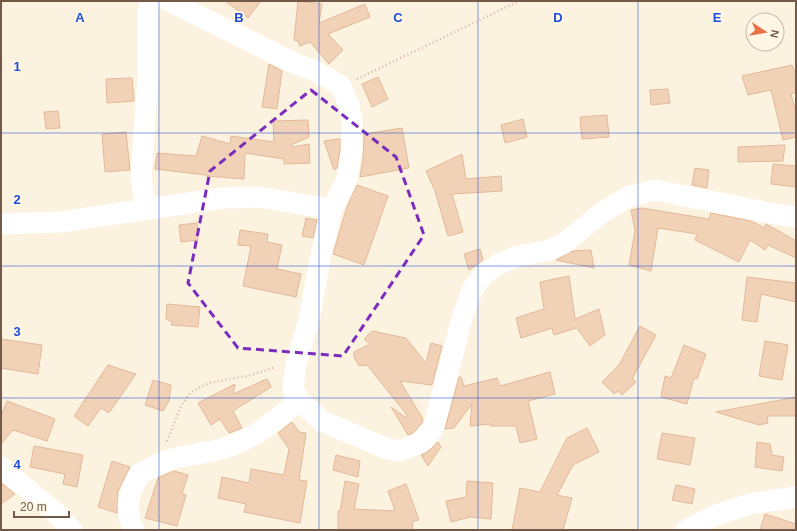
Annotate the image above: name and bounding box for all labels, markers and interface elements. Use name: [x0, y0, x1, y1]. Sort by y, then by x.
text: A: [75, 10, 85, 25]
text: B: [234, 10, 244, 25]
text: C: [393, 10, 403, 25]
text: D: [553, 10, 563, 25]
text: E: [713, 10, 722, 25]
north arrow: [745, 12, 785, 52]
text: N: [768, 29, 781, 39]
text: 1: [13, 59, 21, 74]
text: 2: [13, 192, 21, 207]
text: 3: [13, 324, 21, 339]
text: 4: [13, 457, 21, 472]
scale bar: [14, 493, 69, 519]
text: 20 m: [20, 500, 47, 514]

